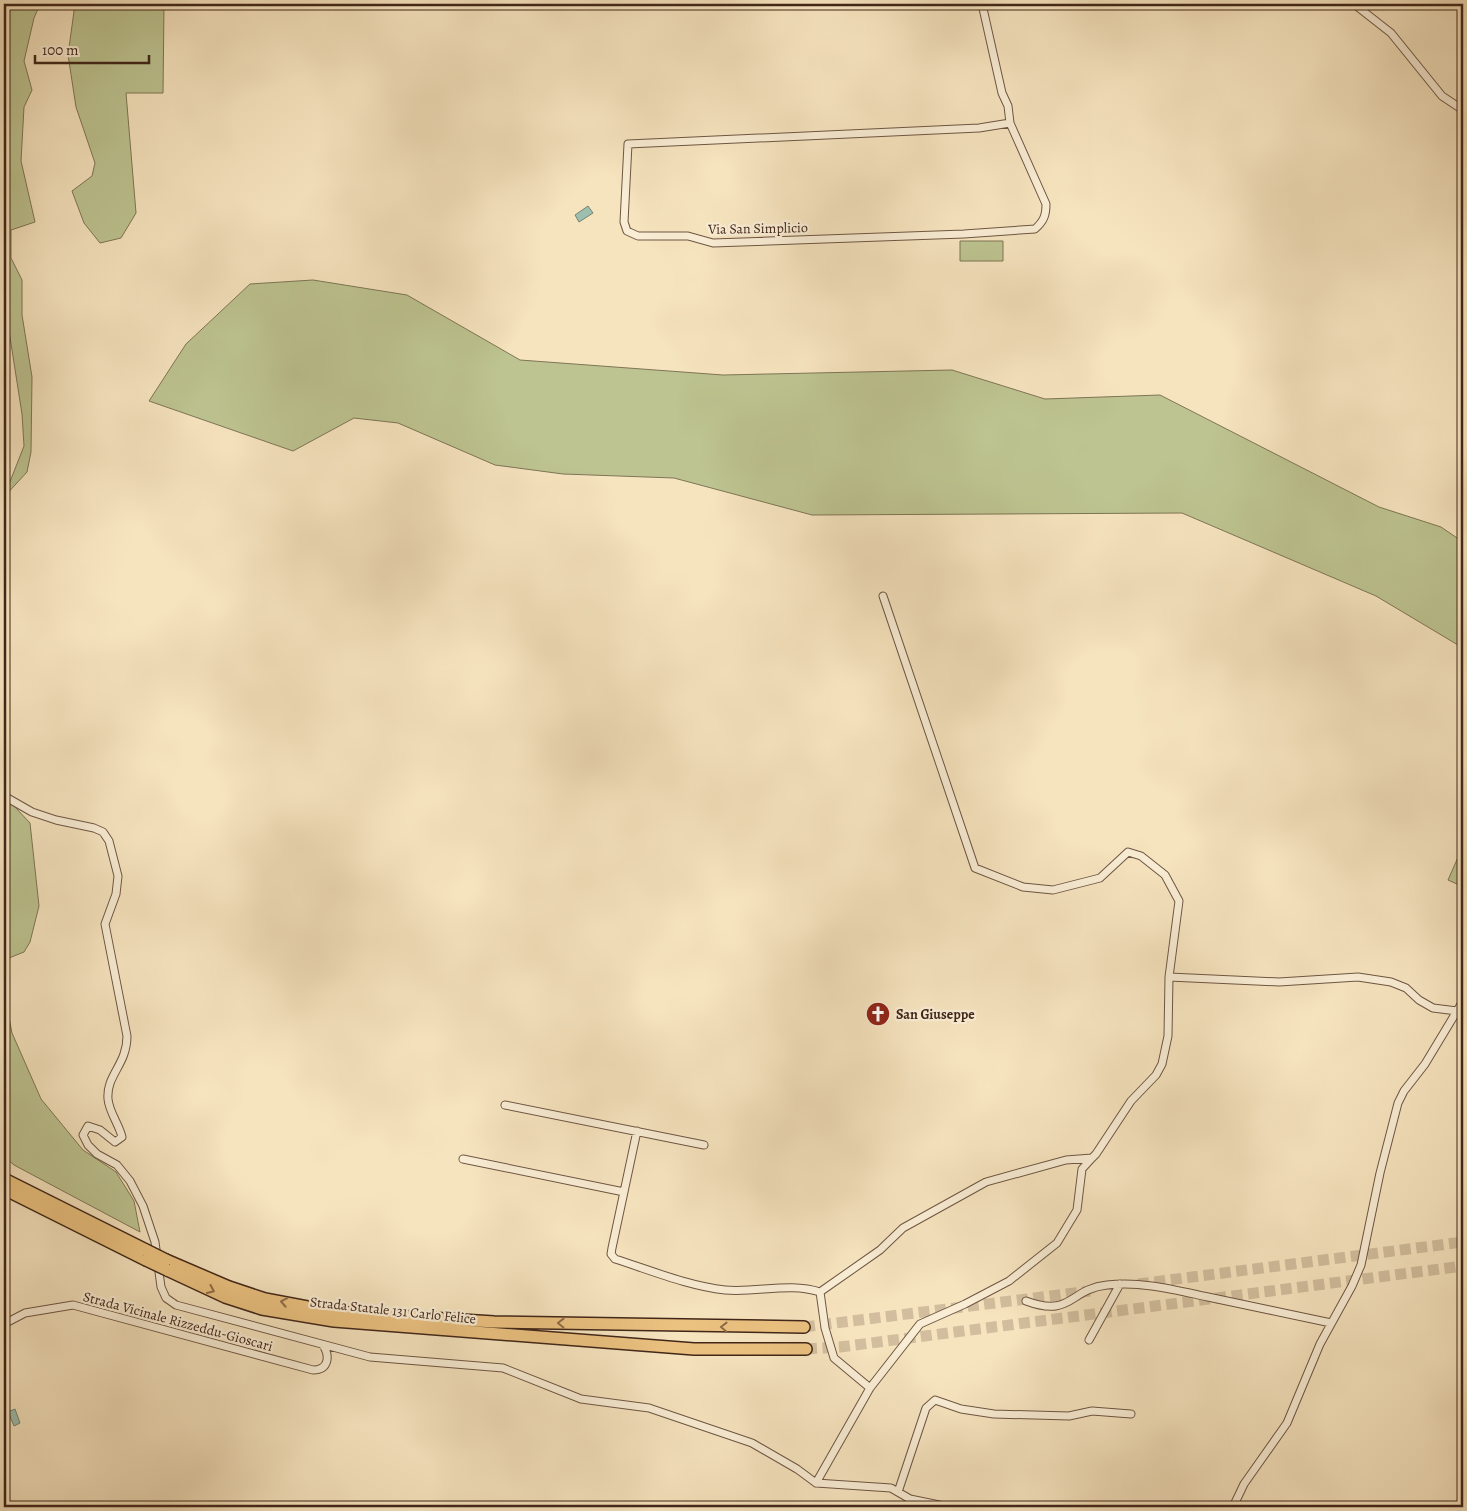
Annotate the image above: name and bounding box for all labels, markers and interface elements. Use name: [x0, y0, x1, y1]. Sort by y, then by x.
scale bar: [35, 32, 149, 64]
text: 100 m: [42, 40, 79, 60]
street label: Via San Simplicio: [707, 218, 808, 239]
church icon: San Giuseppe: [865, 1001, 891, 1027]
place label: San Giuseppe: [896, 1005, 975, 1024]
one-way arrow: [206, 1284, 215, 1295]
street label: Strada Vicinale Rizzeddu-Gioscari: [81, 1287, 275, 1356]
street label: Strada Statale 131 Carlo Felice: [309, 1292, 477, 1329]
one-way arrow: [279, 1298, 288, 1308]
one-way arrow: [557, 1318, 565, 1329]
one-way arrow: [719, 1321, 727, 1332]

